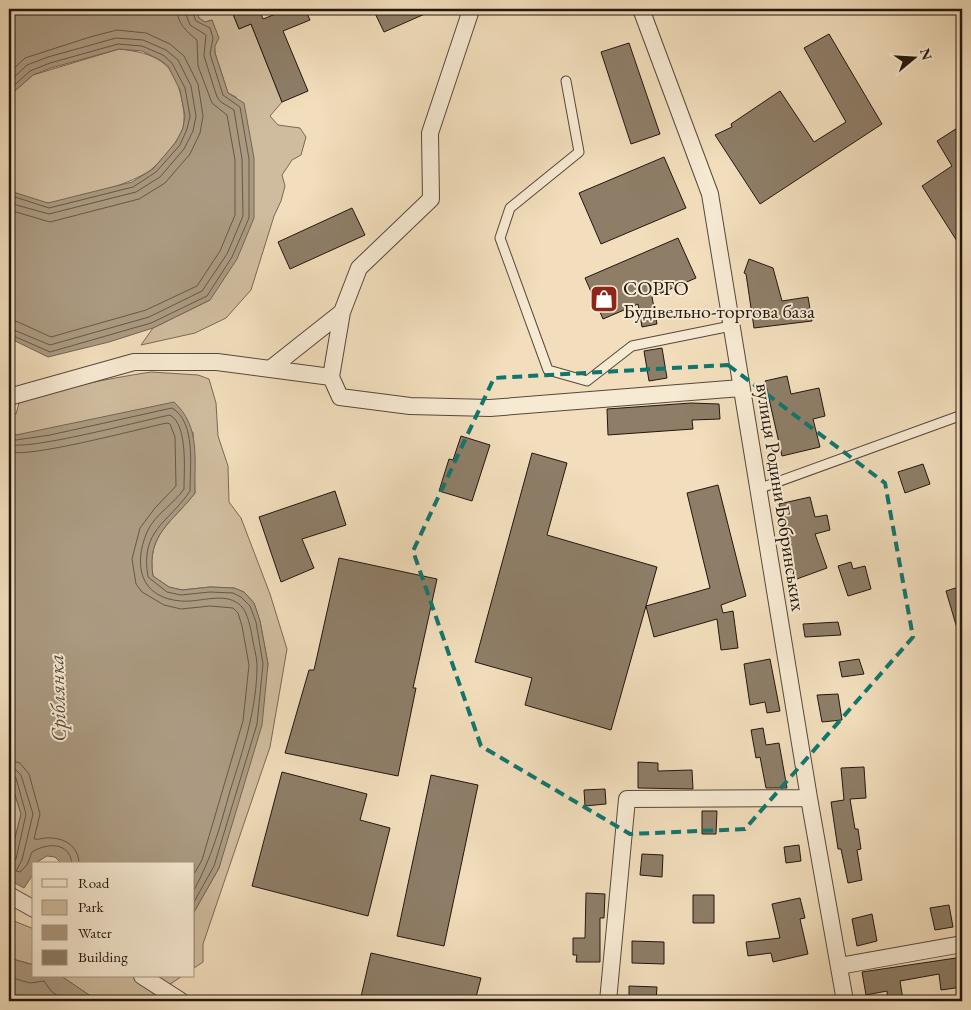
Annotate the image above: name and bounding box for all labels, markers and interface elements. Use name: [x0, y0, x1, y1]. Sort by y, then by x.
north arrow: [888, 32, 938, 82]
text: N: [916, 46, 937, 63]
place label: СОРГО Будівельно-торгова база: [623, 275, 815, 324]
shop icon: СОРГО Будівельно-торгова база: [589, 284, 619, 314]
street label: вулиця Родини Бобринських: [750, 381, 812, 613]
water label: Сріблянка: [42, 654, 72, 742]
legend: [32, 862, 195, 978]
text: Road: [78, 873, 110, 892]
text: Park: [78, 897, 105, 916]
text: Water: [78, 923, 112, 942]
text: Building: [78, 947, 128, 966]

